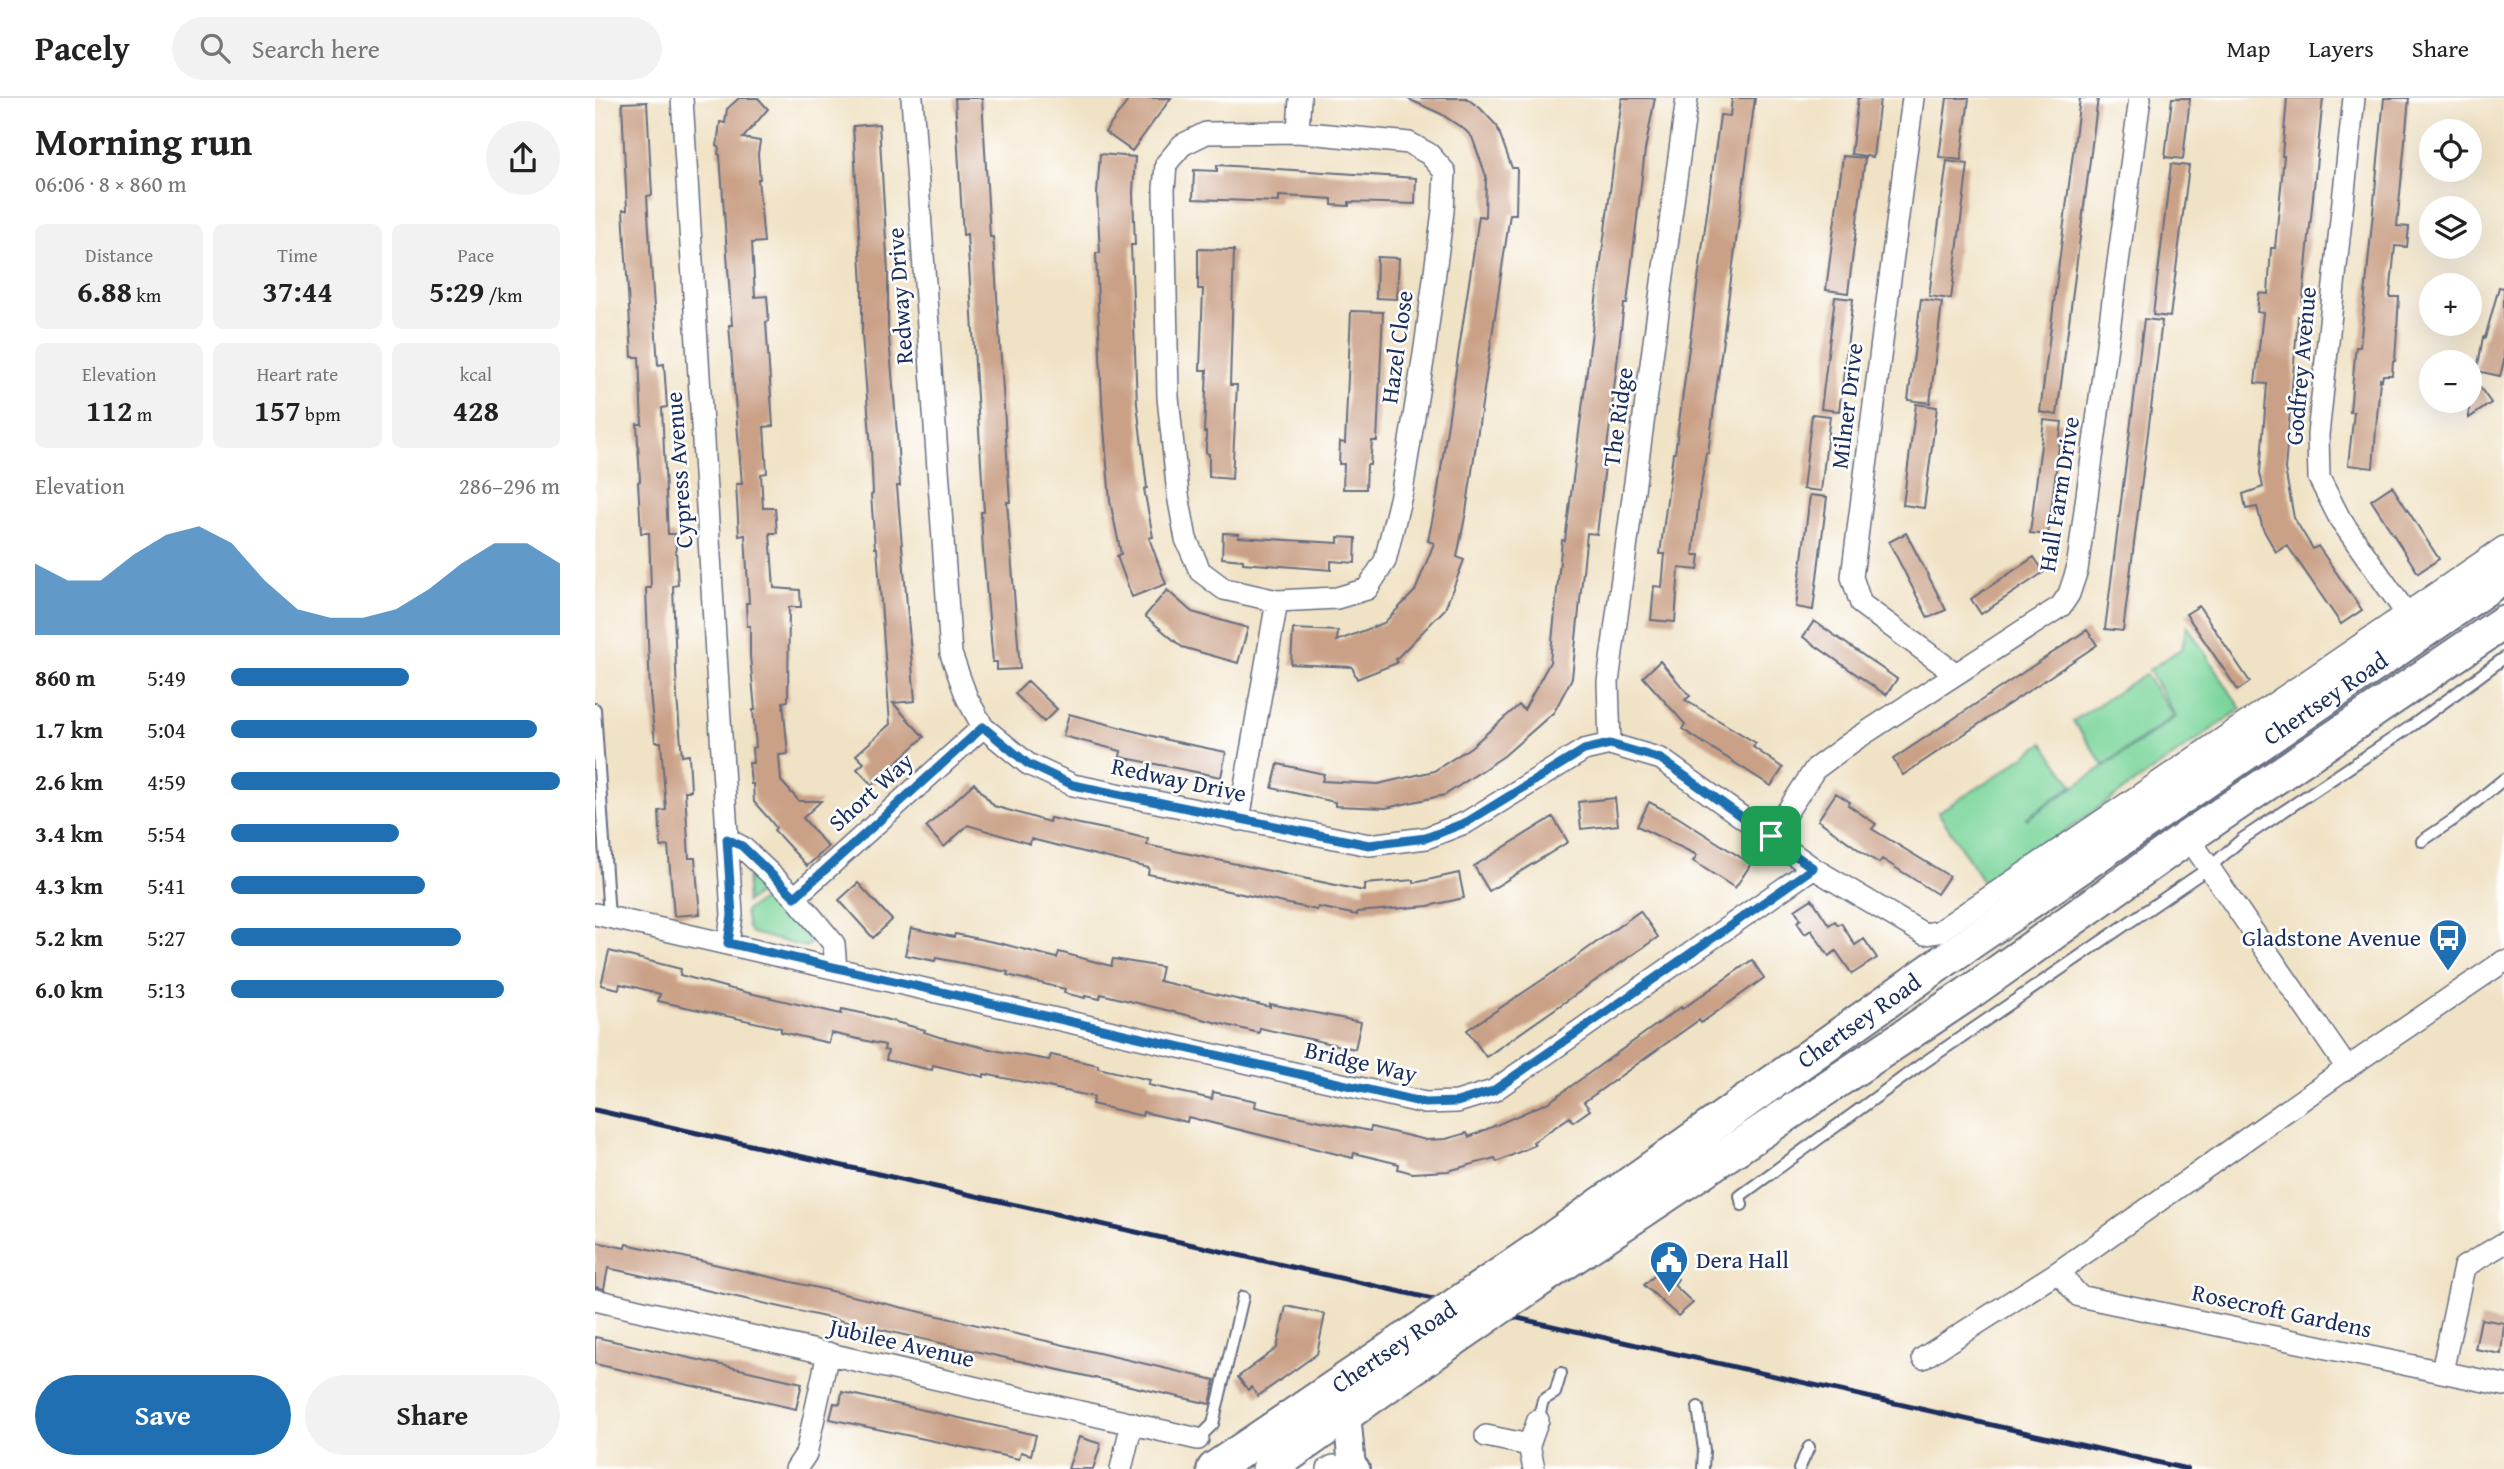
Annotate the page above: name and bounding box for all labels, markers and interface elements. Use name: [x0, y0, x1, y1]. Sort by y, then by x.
search box: [172, 17, 662, 80]
text: Pacely: [35, 24, 130, 72]
icon: search: [196, 29, 234, 67]
text: Search here: [252, 29, 380, 68]
text: Map: [2227, 31, 2270, 66]
text: Layers: [2308, 31, 2374, 66]
text: Share: [2412, 31, 2469, 66]
text: Morning run: [35, 113, 252, 169]
map controls: [2419, 119, 2482, 413]
button: locate: [2419, 119, 2482, 182]
button: share: [486, 121, 560, 195]
text: 06:06 · 8 × 860 m: [35, 167, 187, 200]
button: layers: [2419, 196, 2482, 259]
street label: Redway Drive: [877, 226, 922, 366]
text: Distance: [85, 241, 153, 269]
text: Time: [277, 241, 318, 269]
text: Pace: [458, 241, 494, 269]
text: 6.88: [77, 269, 132, 313]
text: 37:44: [262, 269, 333, 313]
text: 5:29: [429, 269, 484, 313]
button: +: [2419, 273, 2482, 336]
text: km: [132, 281, 161, 309]
text: /km: [484, 281, 523, 309]
street label: Godfrey Avenue: [2276, 285, 2325, 447]
street label: Hazel Close: [1371, 288, 1422, 406]
street label: Milner Drive: [1821, 341, 1872, 471]
button: −: [2419, 350, 2482, 413]
text: Elevation: [82, 360, 156, 388]
text: Heart rate: [257, 360, 338, 388]
text: kcal: [460, 360, 492, 388]
street label: The Ridge: [1593, 365, 1642, 469]
text: 112: [86, 388, 133, 432]
text: 157: [254, 388, 301, 432]
text: 428: [453, 388, 499, 432]
street label: Cypress Avenue: [656, 391, 701, 549]
text: m: [133, 400, 152, 428]
text: bpm: [301, 400, 341, 428]
street label: Hall Farm Drive: [2029, 414, 2088, 574]
text: Elevation: [35, 469, 125, 502]
text: 286–296 m: [459, 469, 560, 502]
street label: Chertsey Road: [2256, 643, 2395, 754]
text: 860 m: [35, 661, 96, 694]
text: 5:49: [147, 661, 186, 694]
text: 1.7 km: [35, 713, 103, 746]
text: 5:04: [147, 713, 186, 746]
street label: Short Way: [820, 744, 921, 839]
street label: Redway Drive: [1108, 748, 1250, 811]
text: 2.6 km: [35, 765, 103, 798]
text: 4:59: [147, 765, 186, 798]
pin: [1741, 806, 1801, 866]
text: 3.4 km: [35, 817, 103, 850]
text: 5:54: [147, 817, 186, 850]
icon: arrive: [1752, 817, 1790, 855]
text: 4.3 km: [35, 869, 103, 902]
text: 5:41: [147, 869, 186, 902]
bus stop icon: Gladstone Avenue: [2427, 917, 2469, 972]
place label: Gladstone Avenue: [2242, 920, 2421, 955]
text: 5.2 km: [35, 921, 103, 954]
text: 5:27: [147, 921, 186, 954]
street label: Chertsey Road: [1790, 964, 1928, 1077]
text: 6.0 km: [35, 973, 103, 1006]
text: 5:13: [147, 973, 186, 1006]
street label: Bridge Way: [1301, 1032, 1421, 1091]
public building icon: Dera Hall: [1648, 1239, 1690, 1294]
place label: Dera Hall: [1696, 1242, 1789, 1277]
street label: Rosecroft Gardens: [2189, 1274, 2375, 1347]
street label: Chertsey Road: [1324, 1292, 1464, 1401]
street label: Jubilee Avenue: [823, 1308, 978, 1376]
button: Save: [35, 1375, 291, 1455]
button: Share: [305, 1375, 560, 1455]

